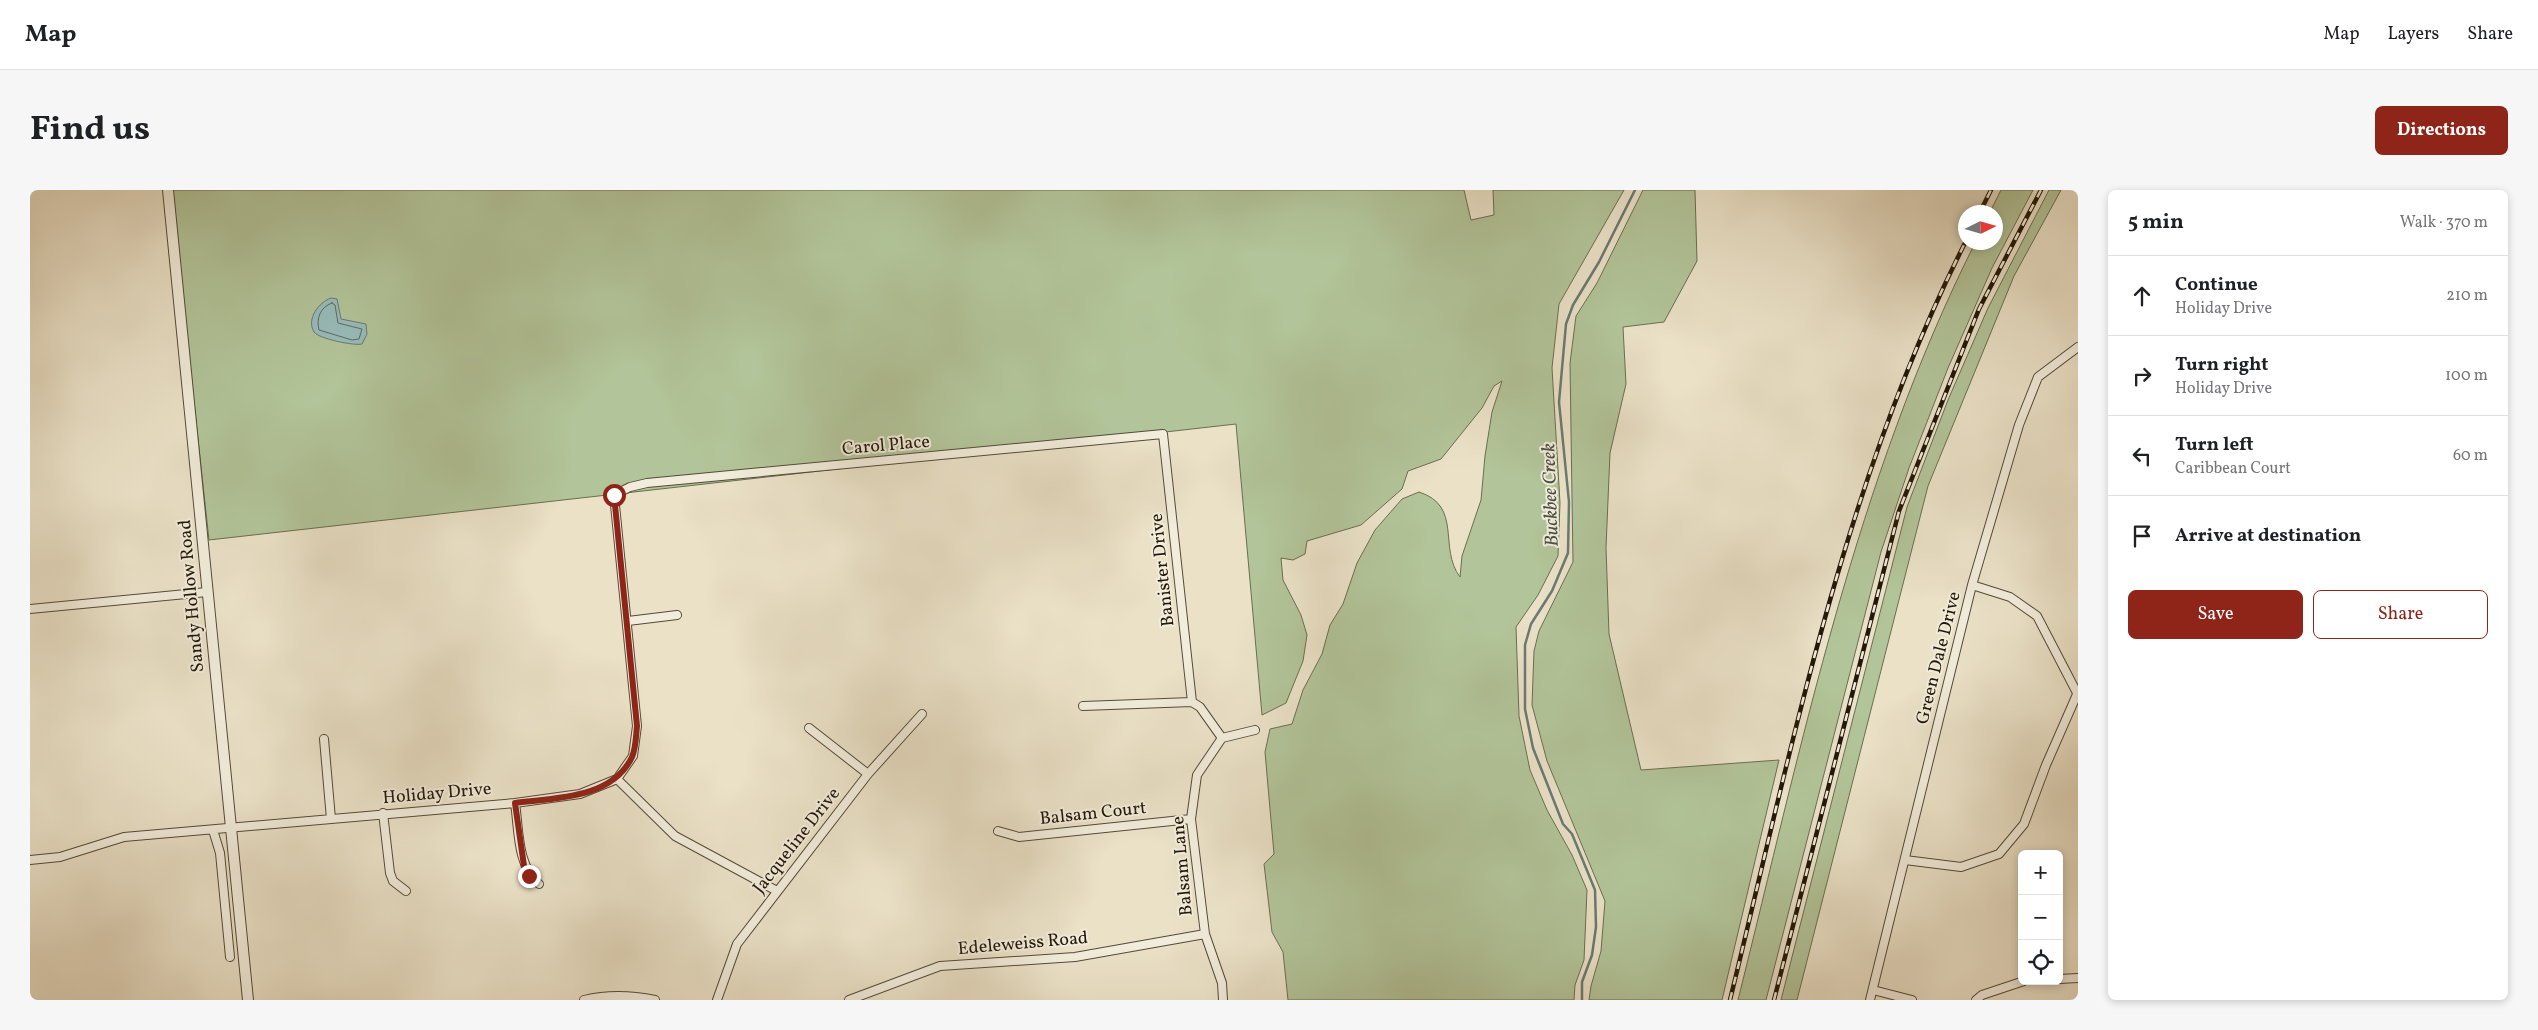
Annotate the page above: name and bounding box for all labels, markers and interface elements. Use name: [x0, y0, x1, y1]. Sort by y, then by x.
text: Map: [25, 18, 76, 52]
text: Map: [2323, 22, 2359, 47]
text: Layers: [2387, 22, 2439, 47]
text: Share: [2467, 22, 2513, 47]
text: Find us: [30, 106, 150, 154]
button: Directions: [2375, 106, 2508, 155]
north arrow: [1958, 205, 2003, 250]
text: 5 min: [2128, 208, 2184, 237]
text: Walk · 370 m: [2400, 212, 2488, 234]
text: Continue: [2175, 272, 2258, 298]
icon: ahead: [2128, 282, 2156, 310]
text: 210 m: [2446, 285, 2488, 307]
text: Holiday Drive: [2175, 298, 2272, 320]
text: Turn right: [2175, 352, 2268, 378]
icon: right: [2128, 362, 2156, 390]
text: 100 m: [2445, 365, 2488, 387]
text: Holiday Drive: [2175, 378, 2272, 400]
street label: Carol Place: [841, 430, 931, 462]
text: Turn left: [2175, 432, 2254, 458]
icon: left: [2128, 442, 2156, 470]
water label: Buckbee Creek: [1536, 443, 1566, 547]
text: 60 m: [2453, 445, 2488, 467]
text: Caribbean Court: [2175, 458, 2291, 480]
route start: [603, 484, 626, 507]
street label: Banister Drive: [1145, 512, 1181, 628]
street label: Sandy Hollow Road: [173, 519, 211, 673]
icon: arrive: [2128, 522, 2156, 550]
text: Arrive at destination: [2175, 523, 2361, 549]
street label: Green Dale Drive: [1910, 589, 1968, 727]
button: Save: [2128, 590, 2303, 639]
button: Share: [2313, 590, 2488, 639]
street label: Holiday Drive: [382, 777, 492, 811]
street label: Jacqueline Drive: [747, 782, 847, 900]
street label: Balsam Court: [1038, 796, 1148, 832]
street label: Balsam Lane: [1166, 815, 1200, 917]
map controls: [2018, 850, 2063, 985]
button: +: [2018, 850, 2063, 895]
route end: [518, 865, 541, 888]
button: −: [2018, 895, 2063, 940]
street label: Edeleweiss Road: [957, 926, 1089, 962]
button: locate: [2018, 940, 2063, 985]

